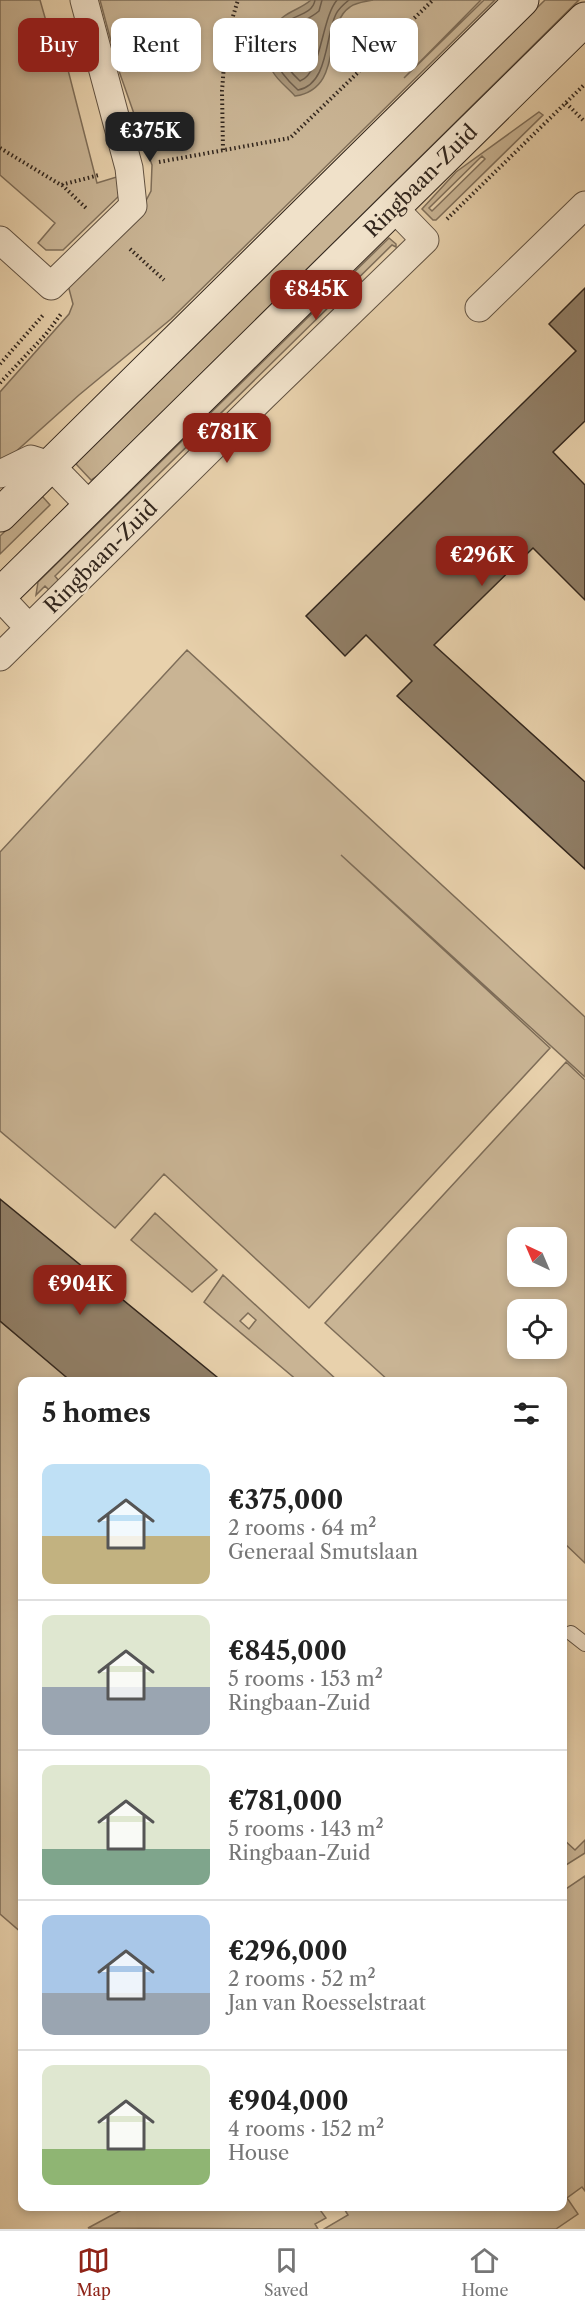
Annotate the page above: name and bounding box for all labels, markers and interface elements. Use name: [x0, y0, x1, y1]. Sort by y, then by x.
chip: Buy: [18, 18, 99, 72]
chip: Rent: [111, 18, 201, 72]
chip: Filters: [213, 18, 318, 72]
chip: New: [330, 18, 418, 72]
pin: €375K: [108, 112, 192, 163]
text: €375K: [119, 119, 181, 143]
street label: Ringbaan-Zuid: [359, 119, 482, 242]
pin: €845K: [274, 270, 358, 321]
text: €845K: [284, 277, 348, 301]
pin: €781K: [185, 413, 269, 464]
text: €781K: [197, 420, 257, 444]
street label: Ringbaan-Zuid: [39, 495, 162, 618]
pin: €296K: [440, 536, 524, 587]
text: €296K: [450, 543, 514, 567]
north arrow: [507, 1227, 567, 1287]
map controls: [507, 1227, 567, 1359]
pin: €904K: [38, 1265, 122, 1316]
text: €904K: [47, 1272, 113, 1296]
button: locate: [507, 1299, 567, 1359]
text: 5 homes: [42, 1397, 151, 1429]
icon: filters: [510, 1397, 543, 1430]
text: €375,000: [228, 1484, 343, 1516]
icon: home: [90, 1488, 162, 1560]
text: 2 rooms · 64 m²: [228, 1516, 377, 1540]
text: Generaal Smutslaan: [228, 1540, 418, 1564]
text: €845,000: [228, 1635, 347, 1667]
icon: home: [90, 1639, 162, 1711]
text: 5 rooms · 153 m²: [228, 1667, 383, 1691]
text: Ringbaan-Zuid: [228, 1691, 370, 1715]
text: €781,000: [228, 1785, 342, 1817]
icon: home: [90, 1789, 162, 1861]
text: 5 rooms · 143 m²: [228, 1817, 384, 1841]
text: Ringbaan-Zuid: [228, 1841, 370, 1865]
text: €296,000: [228, 1935, 347, 1967]
icon: home: [90, 1939, 162, 2011]
text: 2 rooms · 52 m²: [228, 1967, 376, 1991]
text: Jan van Roesselstraat: [228, 1991, 426, 2015]
text: €904,000: [228, 2085, 349, 2117]
icon: home: [90, 2089, 162, 2161]
text: 4 rooms · 152 m²: [228, 2117, 384, 2141]
text: House: [228, 2141, 289, 2165]
tab: Map: [77, 2244, 111, 2300]
tab: Saved: [264, 2244, 308, 2300]
tab: Home: [461, 2244, 508, 2300]

